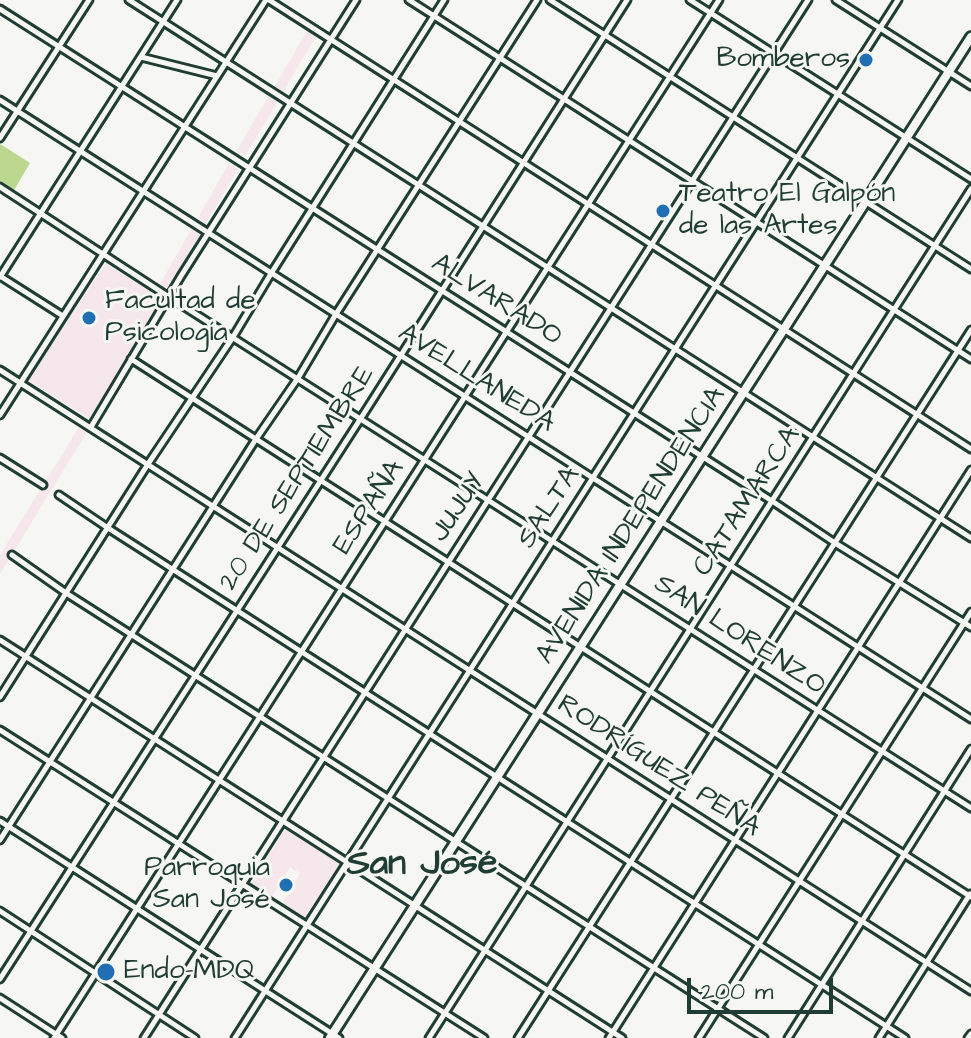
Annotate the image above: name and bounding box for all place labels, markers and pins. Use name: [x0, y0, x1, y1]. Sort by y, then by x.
place label: Bomberos: [716, 43, 850, 77]
marker: Bomberos: [857, 51, 875, 69]
place label: Teatro El Galpón de las Artes: [679, 178, 895, 244]
marker: Teatro El Galpón de las Artes: [654, 202, 672, 220]
place label: Facultad de Psicología: [105, 285, 256, 351]
marker: Facultad de Psicología: [80, 309, 98, 327]
place label: Parroquia San José: [144, 852, 270, 918]
marker: Parroquia San José: [277, 876, 295, 894]
place label: Endo-MDQ: [124, 955, 255, 989]
marker: Endo-MDQ: [95, 961, 117, 983]

